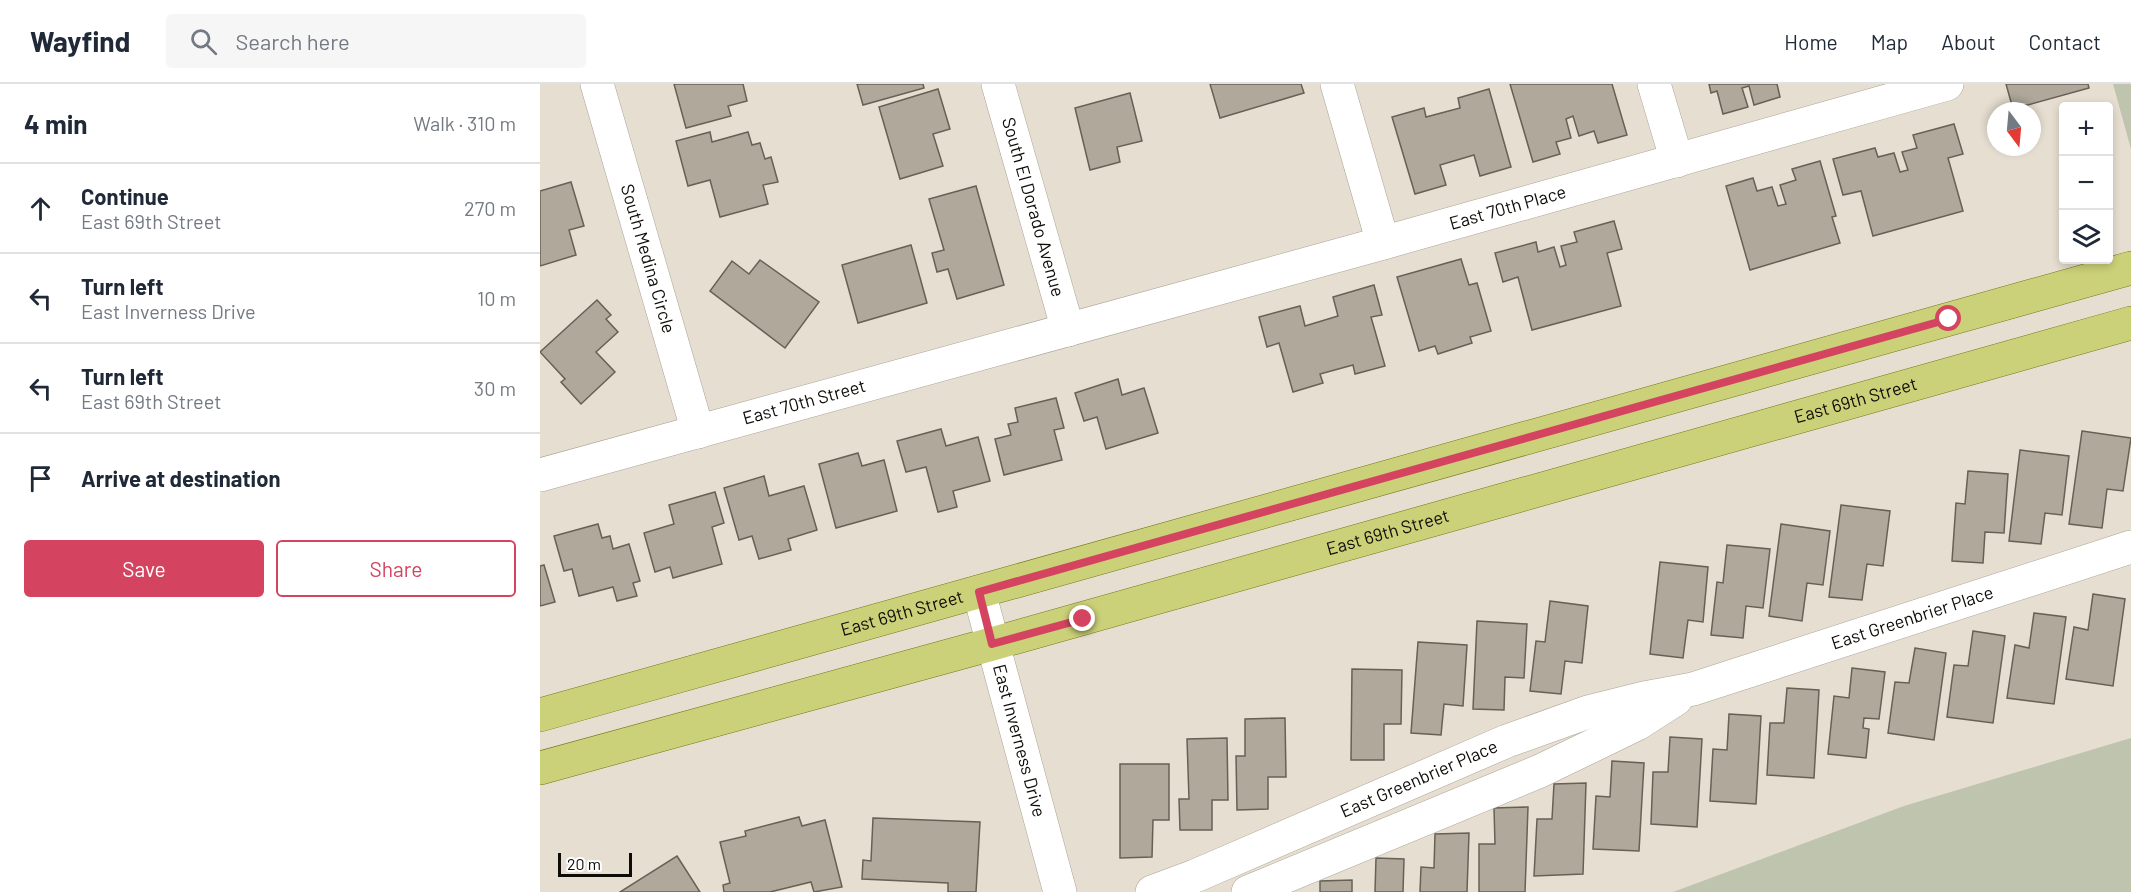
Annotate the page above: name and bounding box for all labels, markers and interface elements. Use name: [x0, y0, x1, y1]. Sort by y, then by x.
search box: [166, 14, 586, 68]
text: Wayfind: [30, 24, 130, 58]
icon: search: [187, 25, 220, 58]
text: Search here: [235, 28, 350, 54]
text: Home: [1784, 29, 1838, 54]
text: Map: [1871, 29, 1908, 54]
text: About: [1941, 29, 1996, 54]
text: Contact: [2029, 29, 2101, 54]
north arrow: [1987, 102, 2041, 156]
map controls: [2059, 102, 2113, 264]
button: +: [2059, 102, 2113, 156]
text: 4 min: [24, 108, 88, 139]
text: Walk · 310 m: [413, 111, 516, 135]
street label: South El Dorado Avenue: [998, 115, 1070, 299]
button: −: [2059, 156, 2113, 210]
street label: East 70th Place: [1447, 180, 1568, 234]
street label: South Medina Circle: [617, 181, 681, 336]
text: Continue: [81, 183, 169, 209]
icon: ahead: [24, 192, 57, 225]
text: 270 m: [464, 196, 516, 220]
text: East 69th Street: [81, 209, 222, 233]
button: layers: [2059, 210, 2113, 264]
text: Turn left: [81, 273, 164, 299]
icon: left: [24, 282, 57, 315]
text: 10 m: [477, 286, 516, 310]
text: East Inverness Drive: [81, 299, 256, 323]
route start: [1935, 305, 1961, 331]
text: Turn left: [81, 363, 164, 389]
icon: left: [24, 372, 57, 405]
street label: East 69th Street: [1791, 372, 1919, 427]
street label: East 70th Street: [740, 374, 868, 429]
text: 30 m: [474, 376, 516, 400]
text: East 69th Street: [81, 389, 222, 413]
icon: arrive: [24, 462, 57, 495]
text: Arrive at destination: [81, 465, 280, 491]
street label: East 69th Street: [1324, 504, 1452, 559]
button: Save: [24, 540, 264, 597]
button: Share: [276, 540, 516, 597]
street label: East Greenbrier Place: [1828, 580, 1996, 653]
street label: East 69th Street: [838, 585, 966, 640]
route end: [1069, 605, 1095, 631]
street label: East Inverness Drive: [989, 662, 1051, 819]
street label: East Greenbrier Place: [1337, 734, 1501, 822]
scale bar: [558, 850, 632, 878]
text: 20 m: [567, 854, 601, 873]

